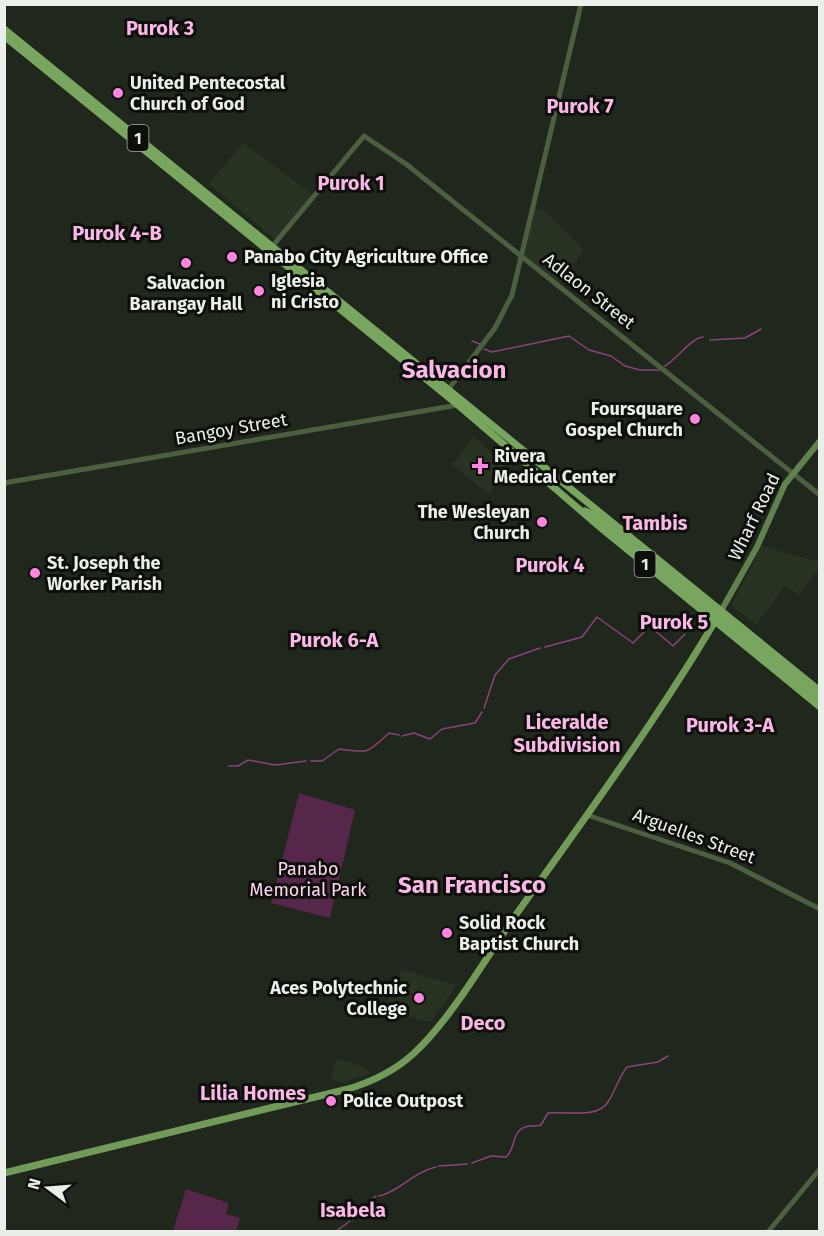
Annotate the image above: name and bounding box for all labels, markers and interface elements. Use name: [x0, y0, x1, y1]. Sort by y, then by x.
district label: Purok 3: [126, 16, 194, 40]
place label: United Pentecostal Church of God: [130, 72, 286, 115]
marker: United Pentecostal Church of God: [111, 86, 125, 100]
district label: Purok 7: [546, 94, 614, 118]
road number: 1: [128, 125, 148, 151]
district label: Purok 1: [317, 171, 385, 195]
district label: Purok 4-B: [72, 221, 162, 245]
place label: Panabo City Agriculture Office: [244, 246, 488, 268]
street label: Adlaon Street: [539, 248, 640, 334]
marker: Panabo City Agriculture Office: [225, 250, 239, 264]
marker: Salvacion Barangay Hall: [179, 256, 193, 270]
place label: Iglesia ni Cristo: [271, 270, 339, 313]
place label: Salvacion Barangay Hall: [130, 272, 243, 315]
marker: Iglesia ni Cristo: [252, 284, 266, 298]
district label: Salvacion: [402, 356, 506, 384]
place label: Foursquare Gospel Church: [565, 398, 683, 441]
street label: Bangoy Street: [173, 408, 289, 450]
marker: Foursquare Gospel Church: [688, 412, 702, 426]
place label: Rivera Medical Center: [494, 445, 617, 488]
marker: Rivera Medical Center: [471, 457, 489, 475]
street label: Wharf Road: [723, 470, 785, 564]
place label: The Wesleyan Church: [418, 501, 530, 544]
district label: Tambis: [623, 511, 688, 535]
marker: The Wesleyan Church: [535, 515, 549, 529]
road number: 1: [634, 551, 656, 577]
place label: St. Joseph the Worker Parish: [47, 552, 162, 595]
district label: Purok 4: [515, 553, 585, 577]
marker: St. Joseph the Worker Parish: [28, 566, 42, 580]
district label: Purok 5: [640, 610, 709, 634]
district label: Purok 6-A: [290, 628, 380, 652]
district label: Liceralde Subdivision: [514, 710, 620, 757]
district label: Purok 3-A: [686, 713, 775, 737]
street label: Arguelles Street: [630, 804, 759, 869]
park label: Panabo Memorial Park: [250, 858, 367, 901]
district label: San Francisco: [398, 871, 546, 899]
place label: Solid Rock Baptist Church: [459, 912, 579, 955]
marker: Solid Rock Baptist Church: [440, 926, 454, 940]
place label: Aces Polytechnic College: [269, 977, 407, 1020]
marker: Aces Polytechnic College: [412, 991, 426, 1005]
district label: Deco: [461, 1011, 506, 1035]
district label: Lilia Homes: [200, 1081, 306, 1105]
place label: Police Outpost: [343, 1090, 464, 1112]
marker: Police Outpost: [324, 1094, 338, 1108]
north arrow: [18, 1158, 78, 1218]
text: N: [23, 1176, 45, 1192]
district label: Isabela: [320, 1198, 386, 1222]

